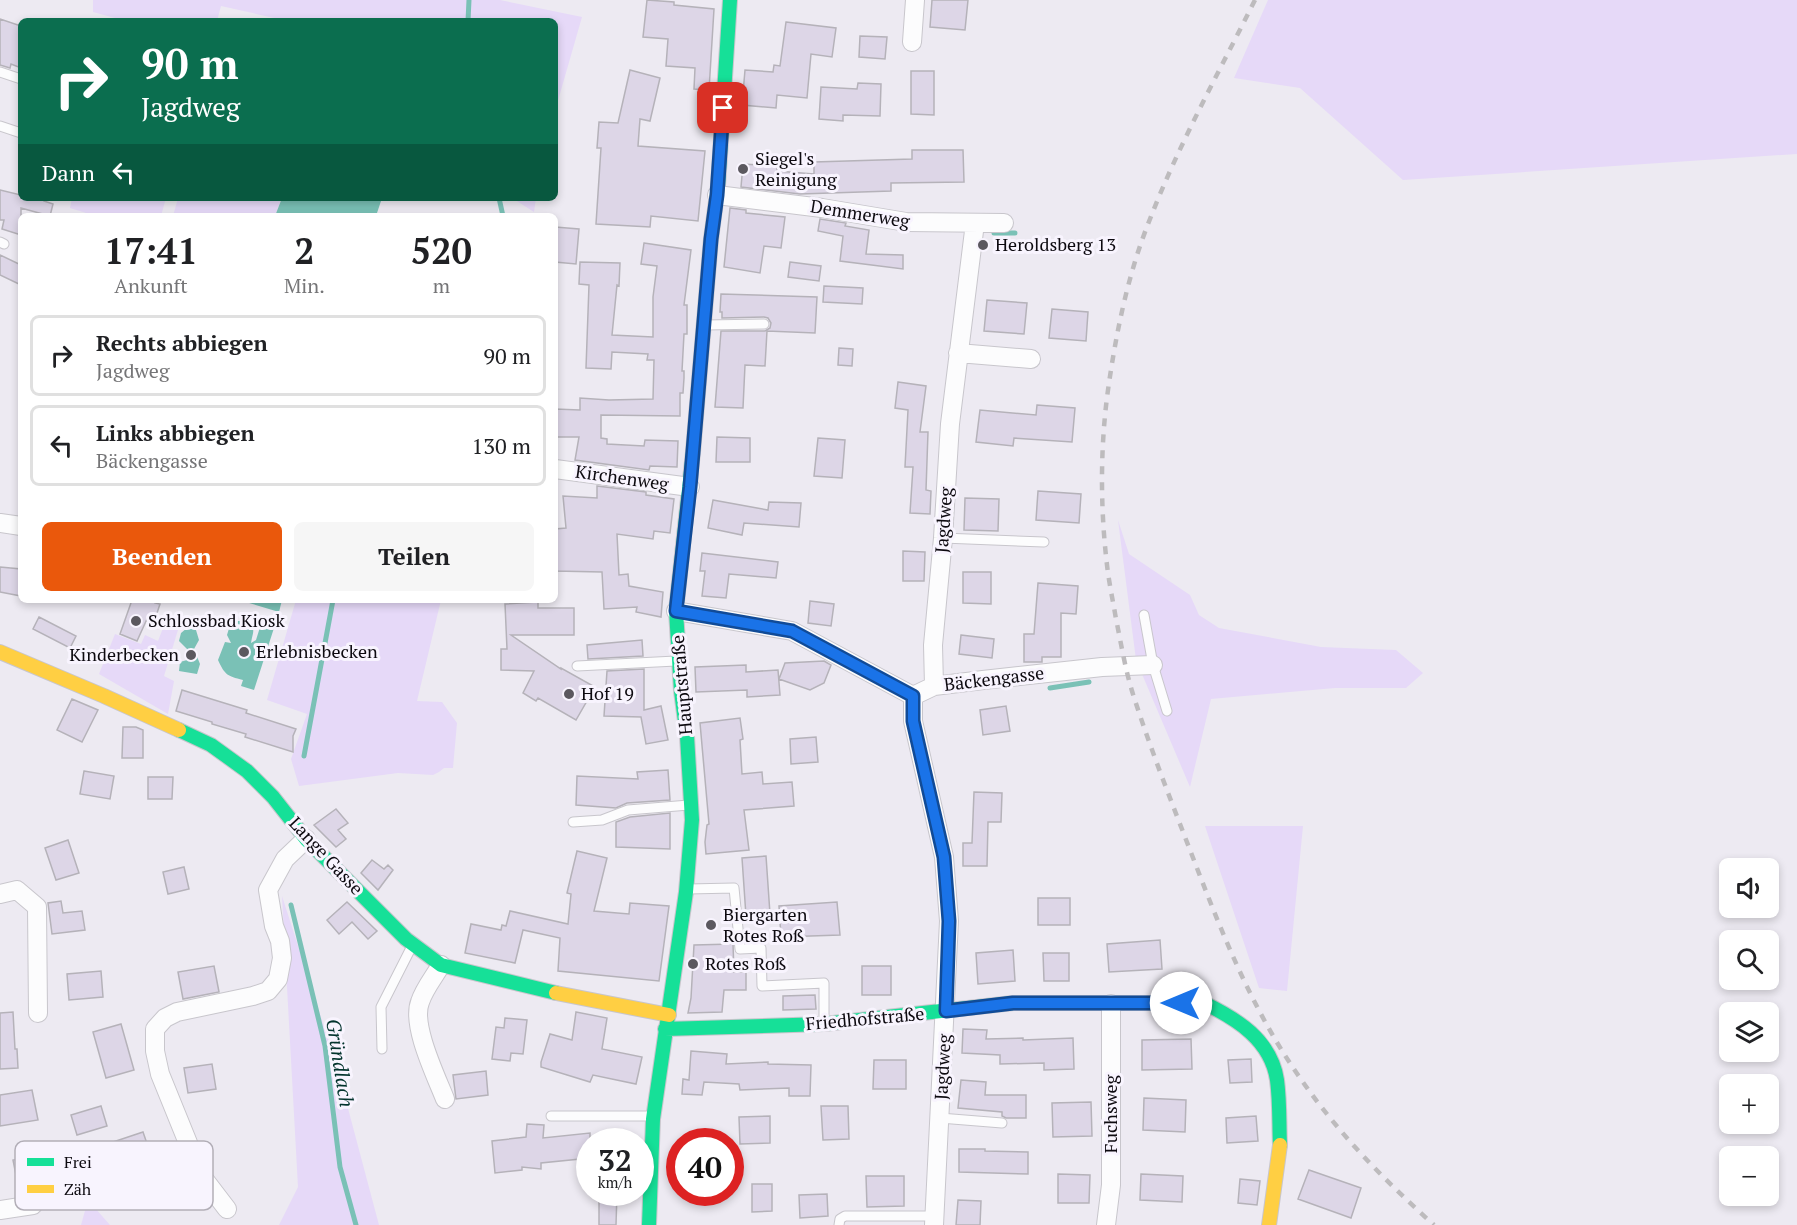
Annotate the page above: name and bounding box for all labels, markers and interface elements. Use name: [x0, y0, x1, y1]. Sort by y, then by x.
text: 90 m: [141, 35, 239, 91]
icon: right: [42, 42, 120, 120]
pin: [697, 82, 748, 133]
text: Jagdweg: [141, 89, 240, 125]
icon: arrive: [706, 91, 739, 124]
place label: Siegel's Reinigung: [755, 146, 837, 191]
icon: left: [107, 156, 140, 189]
text: Dann: [42, 158, 95, 187]
marker: Siegel's Reinigung: [736, 162, 750, 176]
street label: Demmerweg: [809, 193, 912, 233]
text: 17:41: [104, 227, 198, 274]
text: 2: [294, 227, 314, 274]
text: 520: [411, 227, 472, 274]
place label: Heroldsberg 13: [995, 232, 1116, 256]
marker: Heroldsberg 13: [976, 238, 990, 252]
text: Ankunft: [114, 272, 188, 299]
text: Min.: [284, 272, 325, 299]
text: m: [433, 272, 450, 299]
text: Rechts abbiegen: [96, 328, 268, 357]
icon: right: [45, 339, 78, 372]
text: 90 m: [483, 341, 531, 370]
text: Jagdweg: [96, 357, 169, 384]
text: Links abbiegen: [96, 418, 255, 447]
icon: left: [45, 429, 78, 462]
text: 130 m: [471, 431, 531, 460]
text: Bäckengasse: [96, 447, 208, 474]
street label: Kirchenweg: [574, 459, 671, 496]
street label: Jagdweg: [929, 486, 957, 554]
button: Beenden: [42, 522, 282, 591]
button: Teilen: [294, 522, 534, 591]
place label: Schlossbad Kiosk: [148, 608, 286, 632]
marker: Schlossbad Kiosk: [129, 614, 143, 628]
street label: Hauptstraße: [665, 634, 697, 736]
place label: Erlebnisbecken: [256, 639, 378, 663]
place label: Kinderbecken: [69, 642, 179, 666]
marker: Erlebnisbecken: [237, 645, 251, 659]
marker: Kinderbecken: [184, 648, 198, 662]
street label: Bäckengasse: [943, 660, 1045, 696]
place label: Hof 19: [581, 681, 634, 705]
marker: Hof 19: [562, 687, 576, 701]
street label: Lange Gasse: [284, 811, 369, 900]
map controls: [1719, 858, 1779, 1206]
button: sound: [1719, 858, 1779, 918]
place label: Biergarten Rotes Roß: [723, 902, 808, 947]
marker: Biergarten Rotes Roß: [704, 918, 718, 932]
button: search: [1719, 930, 1779, 990]
place label: Rotes Roß: [705, 951, 786, 975]
marker: Rotes Roß: [686, 957, 700, 971]
position arrow: [1149, 971, 1213, 1035]
street label: Friedhofstraße: [805, 1001, 925, 1035]
button: layers: [1719, 1002, 1779, 1062]
water label: Gründlach: [320, 1017, 361, 1109]
street label: Jagdweg: [928, 1033, 956, 1101]
street label: Fuchsweg: [1098, 1074, 1122, 1153]
button: +: [1719, 1074, 1779, 1134]
speed limit sign: 40: [666, 1128, 744, 1206]
text: 32: [598, 1140, 632, 1180]
legend: [15, 1141, 213, 1210]
button: −: [1719, 1146, 1779, 1206]
text: Frei: [64, 1151, 92, 1173]
text: km/h: [598, 1172, 632, 1192]
text: Zäh: [64, 1178, 92, 1200]

